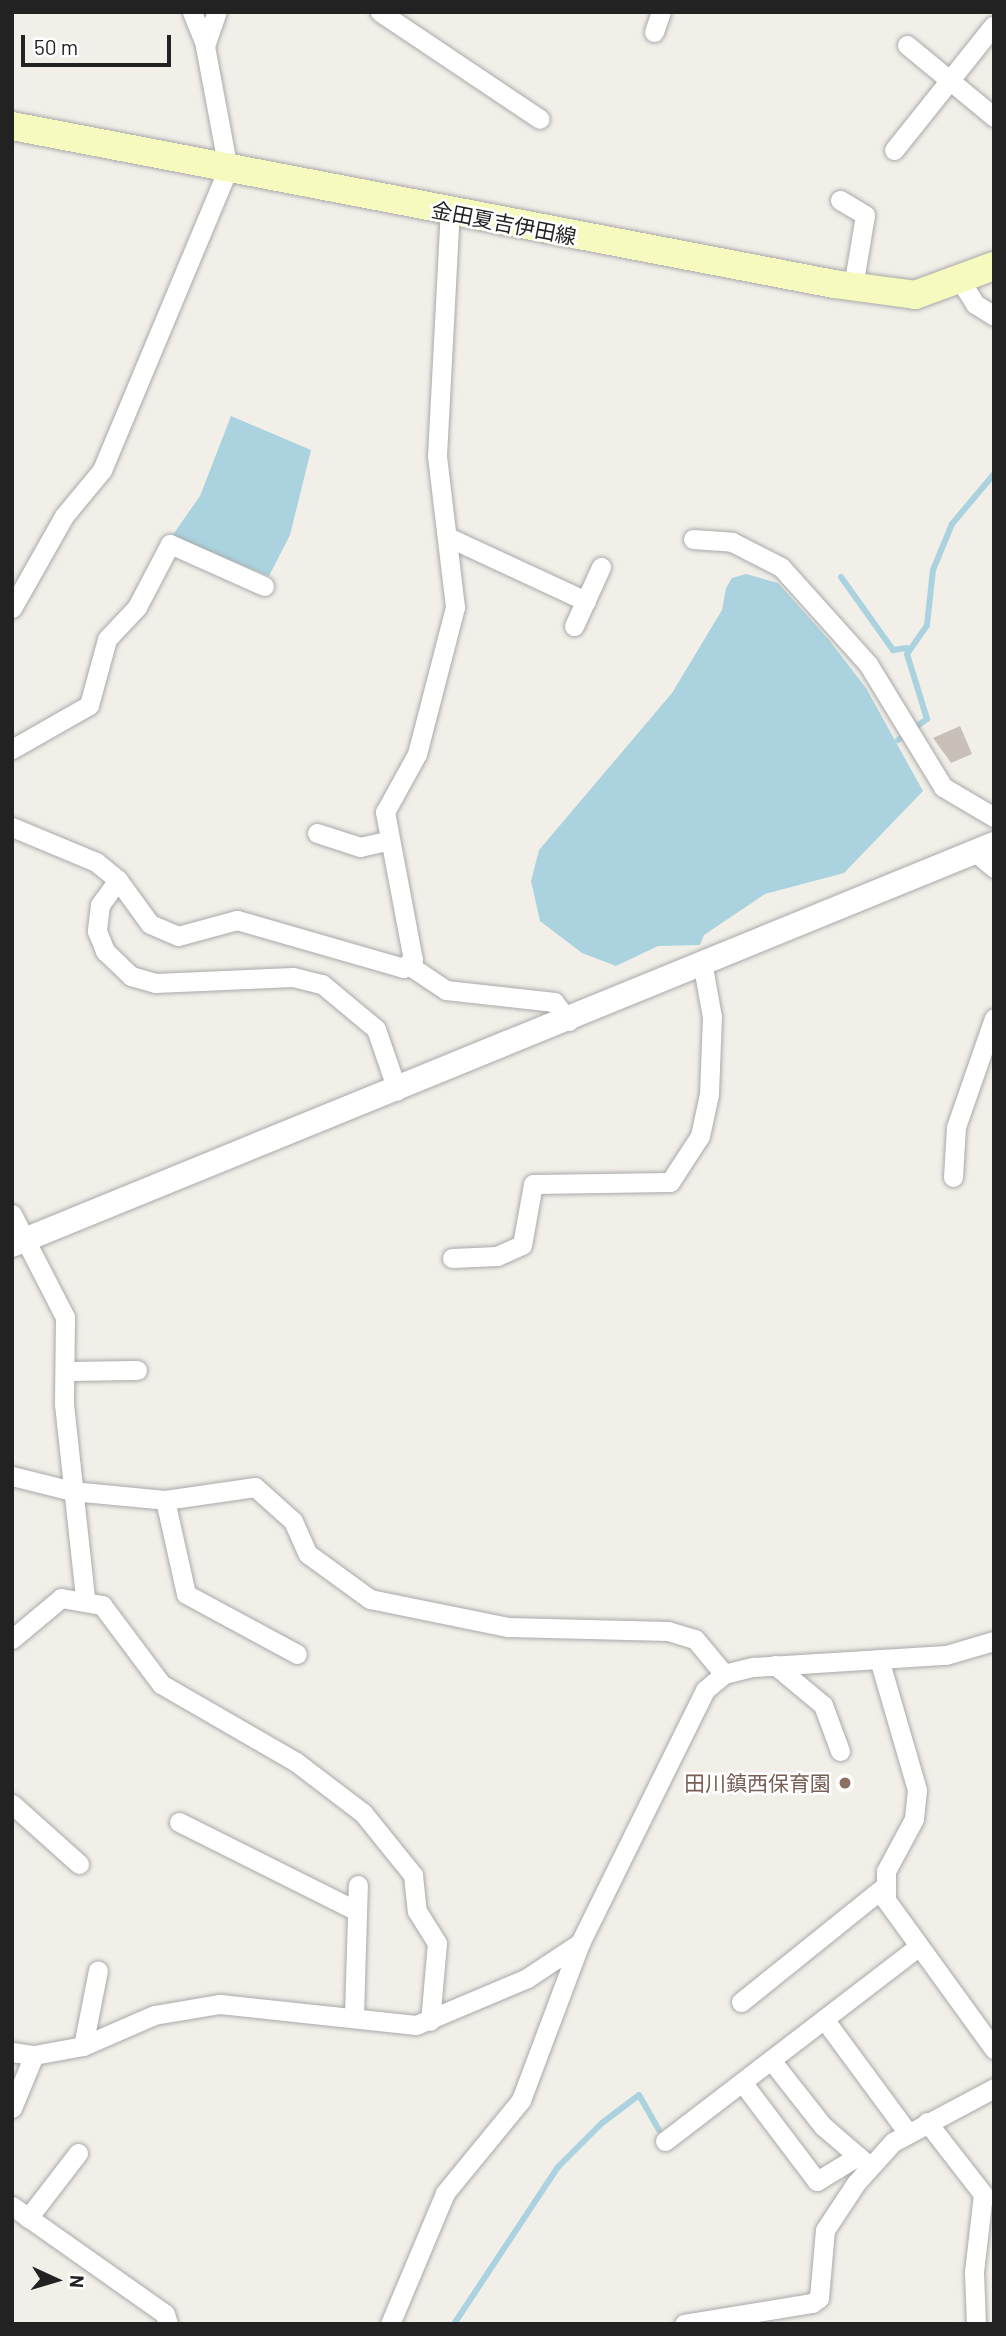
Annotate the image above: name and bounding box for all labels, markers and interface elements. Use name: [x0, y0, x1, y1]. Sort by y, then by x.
scale bar: [24, 21, 175, 65]
text: 50 m: [34, 34, 78, 59]
street label: 金田夏吉伊田線: [429, 197, 579, 249]
place label: 田川鎮西保育園: [684, 1770, 831, 1796]
marker: 田川鎮西保育園: [837, 1775, 853, 1791]
north arrow: [21, 2245, 91, 2315]
text: N: [66, 2274, 89, 2289]

